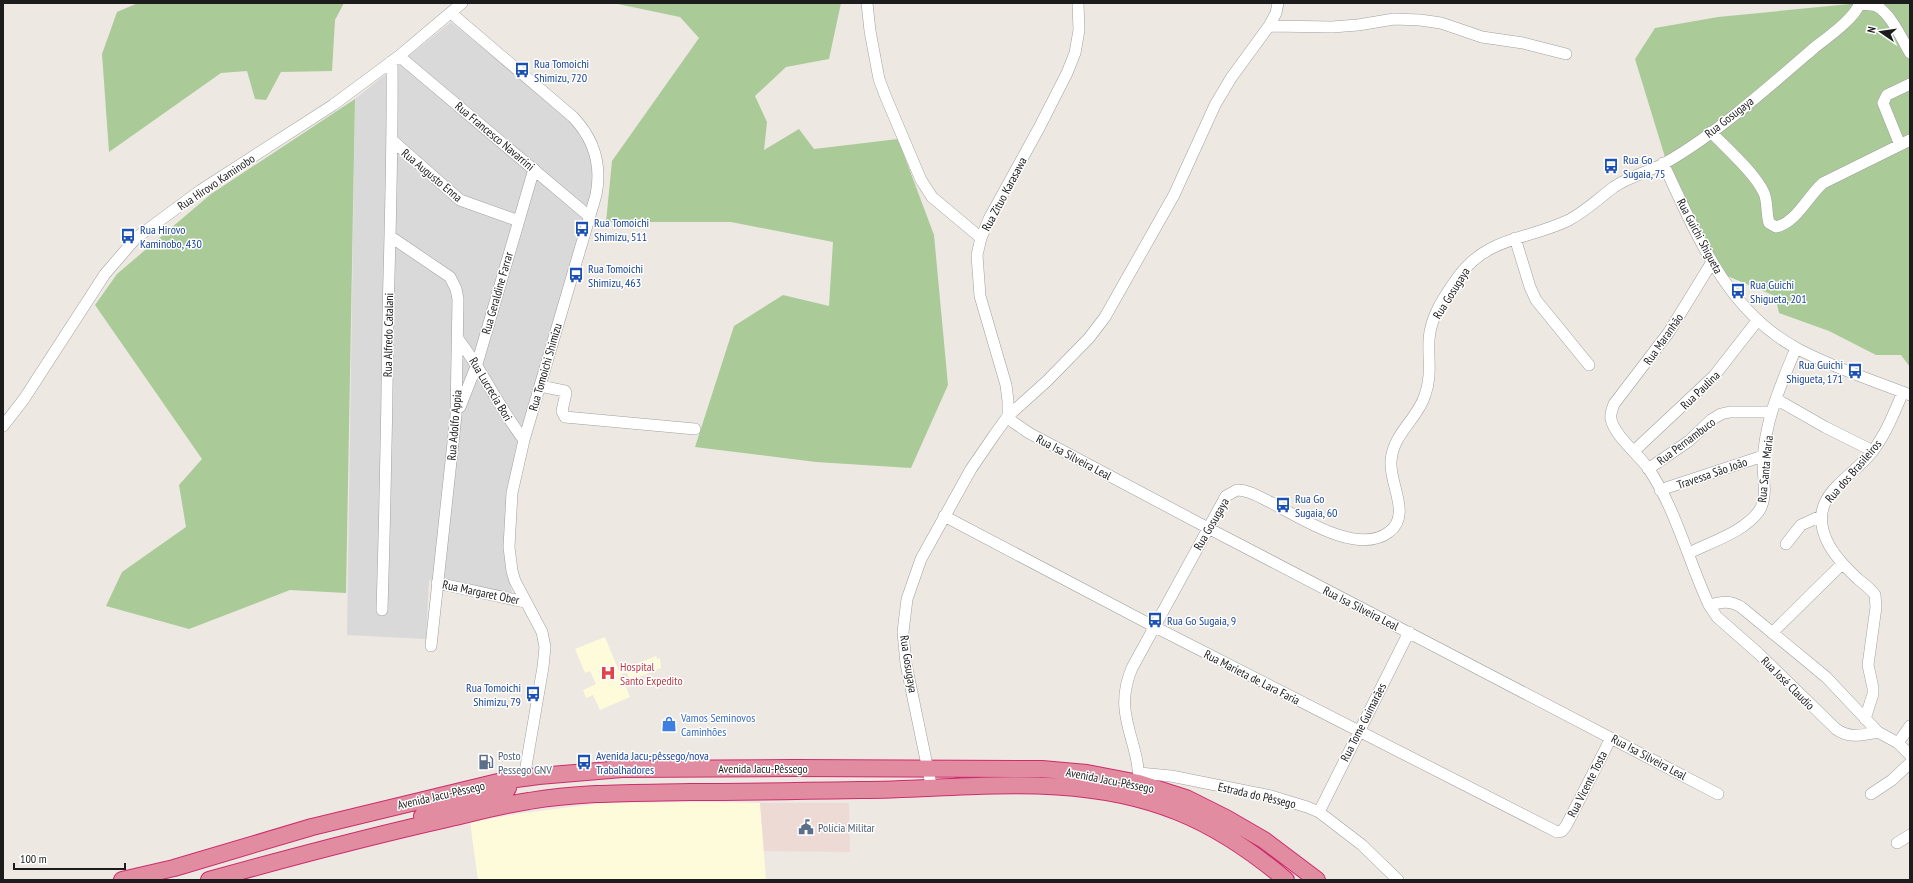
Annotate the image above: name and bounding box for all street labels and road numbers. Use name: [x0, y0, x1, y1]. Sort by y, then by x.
street label: Rua Gosugaya: [1702, 93, 1757, 141]
street label: Rua Francesco Navarrini: [452, 98, 538, 174]
street label: Rua Augusto Enna: [399, 145, 466, 205]
street label: Rua Hirovo Kaminobo: [175, 151, 257, 213]
street label: Rua Zituo Karasawa: [978, 154, 1030, 234]
street label: Rua Guichi Shigueta: [1674, 196, 1726, 276]
street label: Rua Geraldine Farrar: [478, 249, 516, 336]
street label: Rua Gosugaya: [1429, 264, 1473, 322]
street label: Rua Alfredo Catalani: [380, 293, 396, 377]
street label: Rua Maranhão: [1640, 310, 1686, 368]
street label: Rua Tomoichi Shimizu: [525, 321, 565, 413]
street label: Rua Lucrecia Bori: [466, 354, 516, 424]
street label: Rua Paulina: [1677, 367, 1723, 412]
street label: Rua Adolfo Appia: [443, 389, 465, 461]
street label: Rua Pernambuco: [1654, 414, 1718, 468]
street label: Rua Isa Silveira Leal: [1034, 431, 1114, 483]
street label: Rua Santa Maria: [1754, 435, 1776, 503]
street label: Rua dos Brasileiros: [1822, 436, 1884, 506]
street label: Travessa São João: [1675, 454, 1749, 492]
street label: Rua Gosugaya: [1190, 495, 1232, 553]
street label: Rua Margaret Ober: [441, 577, 521, 608]
street label: Rua Isa Silveira Leal: [1321, 582, 1402, 634]
street label: Rua Gosugaya: [897, 634, 921, 694]
street label: Rua Marieta de Lara Faria: [1202, 646, 1303, 708]
street label: Rua José Claudio: [1758, 653, 1818, 713]
street label: Rua Tome Guimarães: [1337, 680, 1389, 764]
street label: Rua Isa Silveira Leal: [1609, 731, 1689, 783]
street label: Rua Vicente Tosta: [1564, 748, 1610, 820]
street label: Avenida Jacu-Pêssego: [718, 761, 808, 776]
street label: Avenida Jacu-Pêssego: [1065, 764, 1155, 796]
street label: Avenida Jacu-Pêssego: [396, 778, 486, 812]
street label: Estrada do Pêssego: [1217, 779, 1297, 811]

